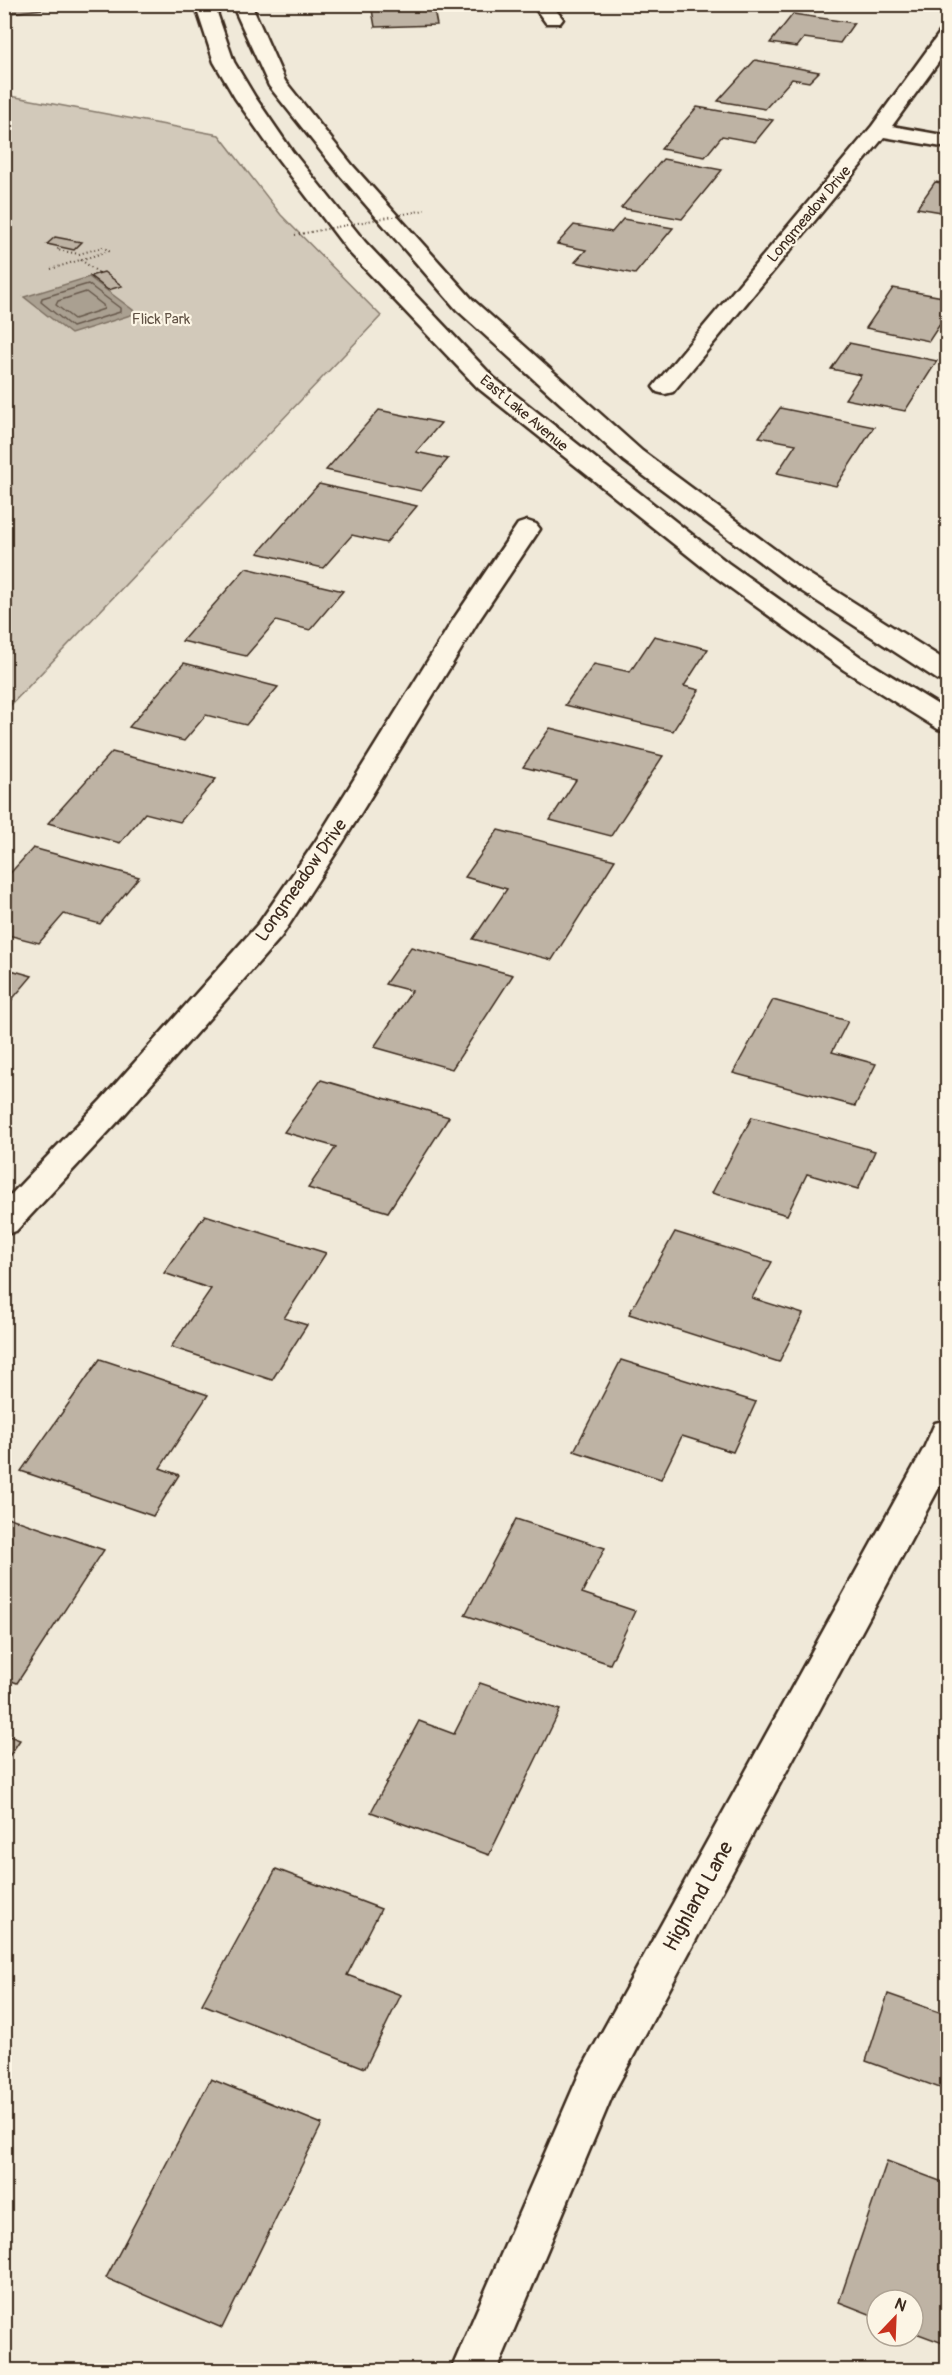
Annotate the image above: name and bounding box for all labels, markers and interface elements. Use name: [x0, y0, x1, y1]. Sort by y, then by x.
street label: Longmeadow Drive: [763, 162, 856, 267]
park label: Flick Park: [132, 310, 191, 329]
street label: East Lake Avenue: [476, 371, 572, 456]
street label: Longmeadow Drive: [251, 814, 352, 946]
street label: Highland Lane: [657, 1836, 740, 1956]
north arrow: [865, 2288, 925, 2348]
text: N: [892, 2294, 910, 2317]

